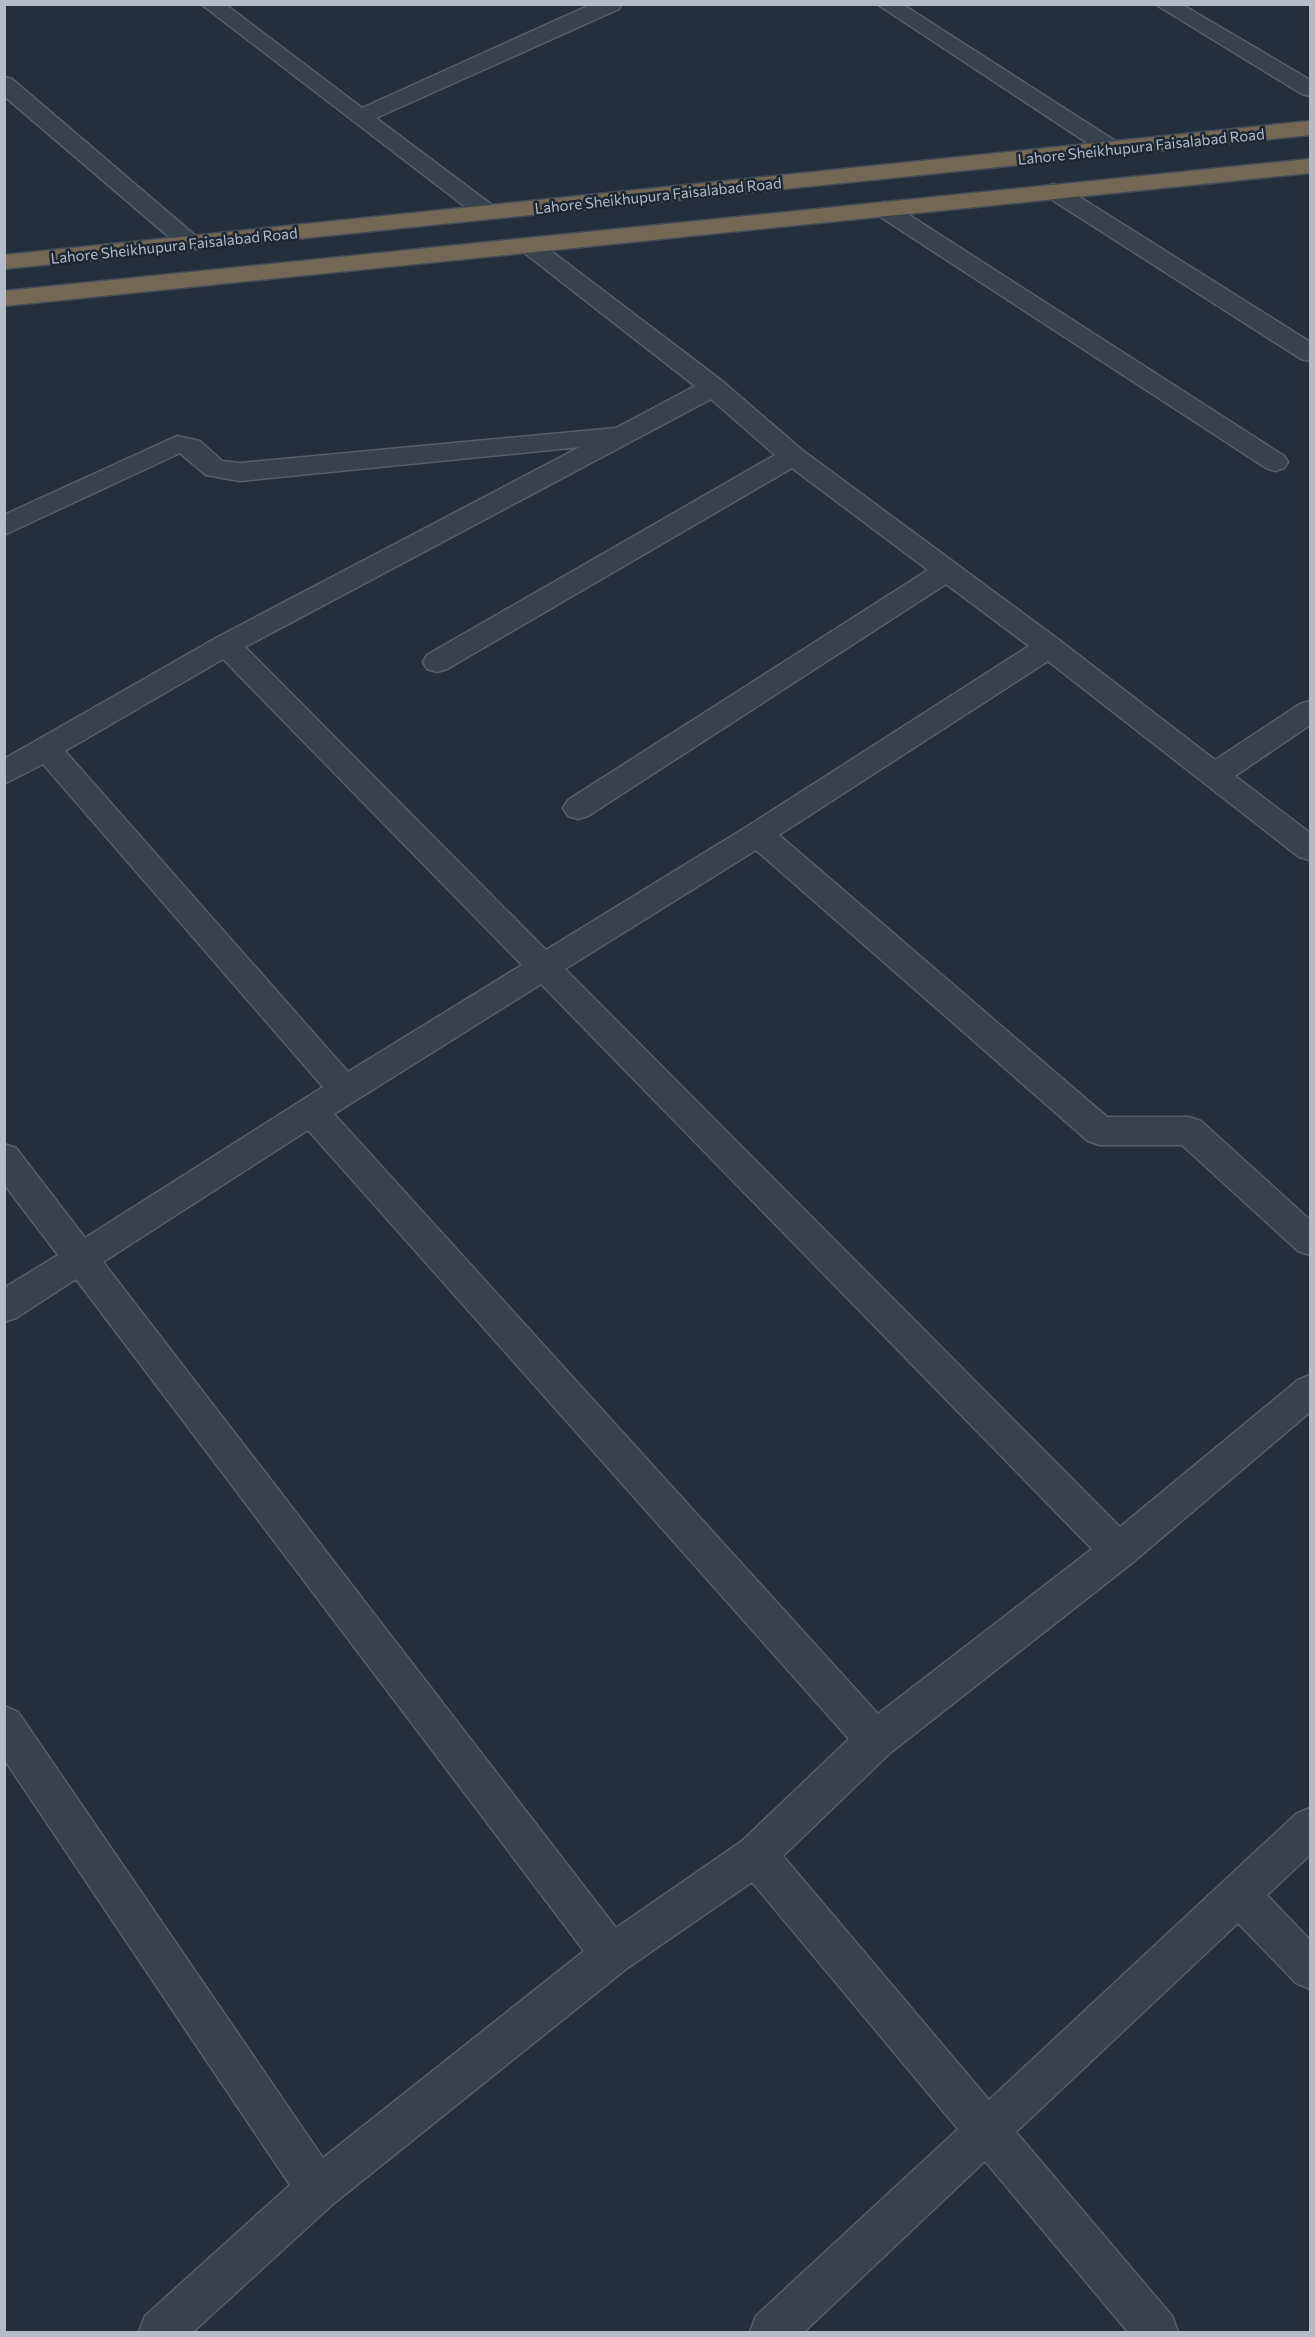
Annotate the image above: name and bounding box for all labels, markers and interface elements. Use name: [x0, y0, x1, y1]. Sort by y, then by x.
street label: Lahore Sheikhupura Faisalabad Road: [1017, 124, 1265, 168]
street label: Lahore Sheikhupura Faisalabad Road: [534, 173, 782, 217]
street label: Lahore Sheikhupura Faisalabad Road: [50, 223, 298, 267]

